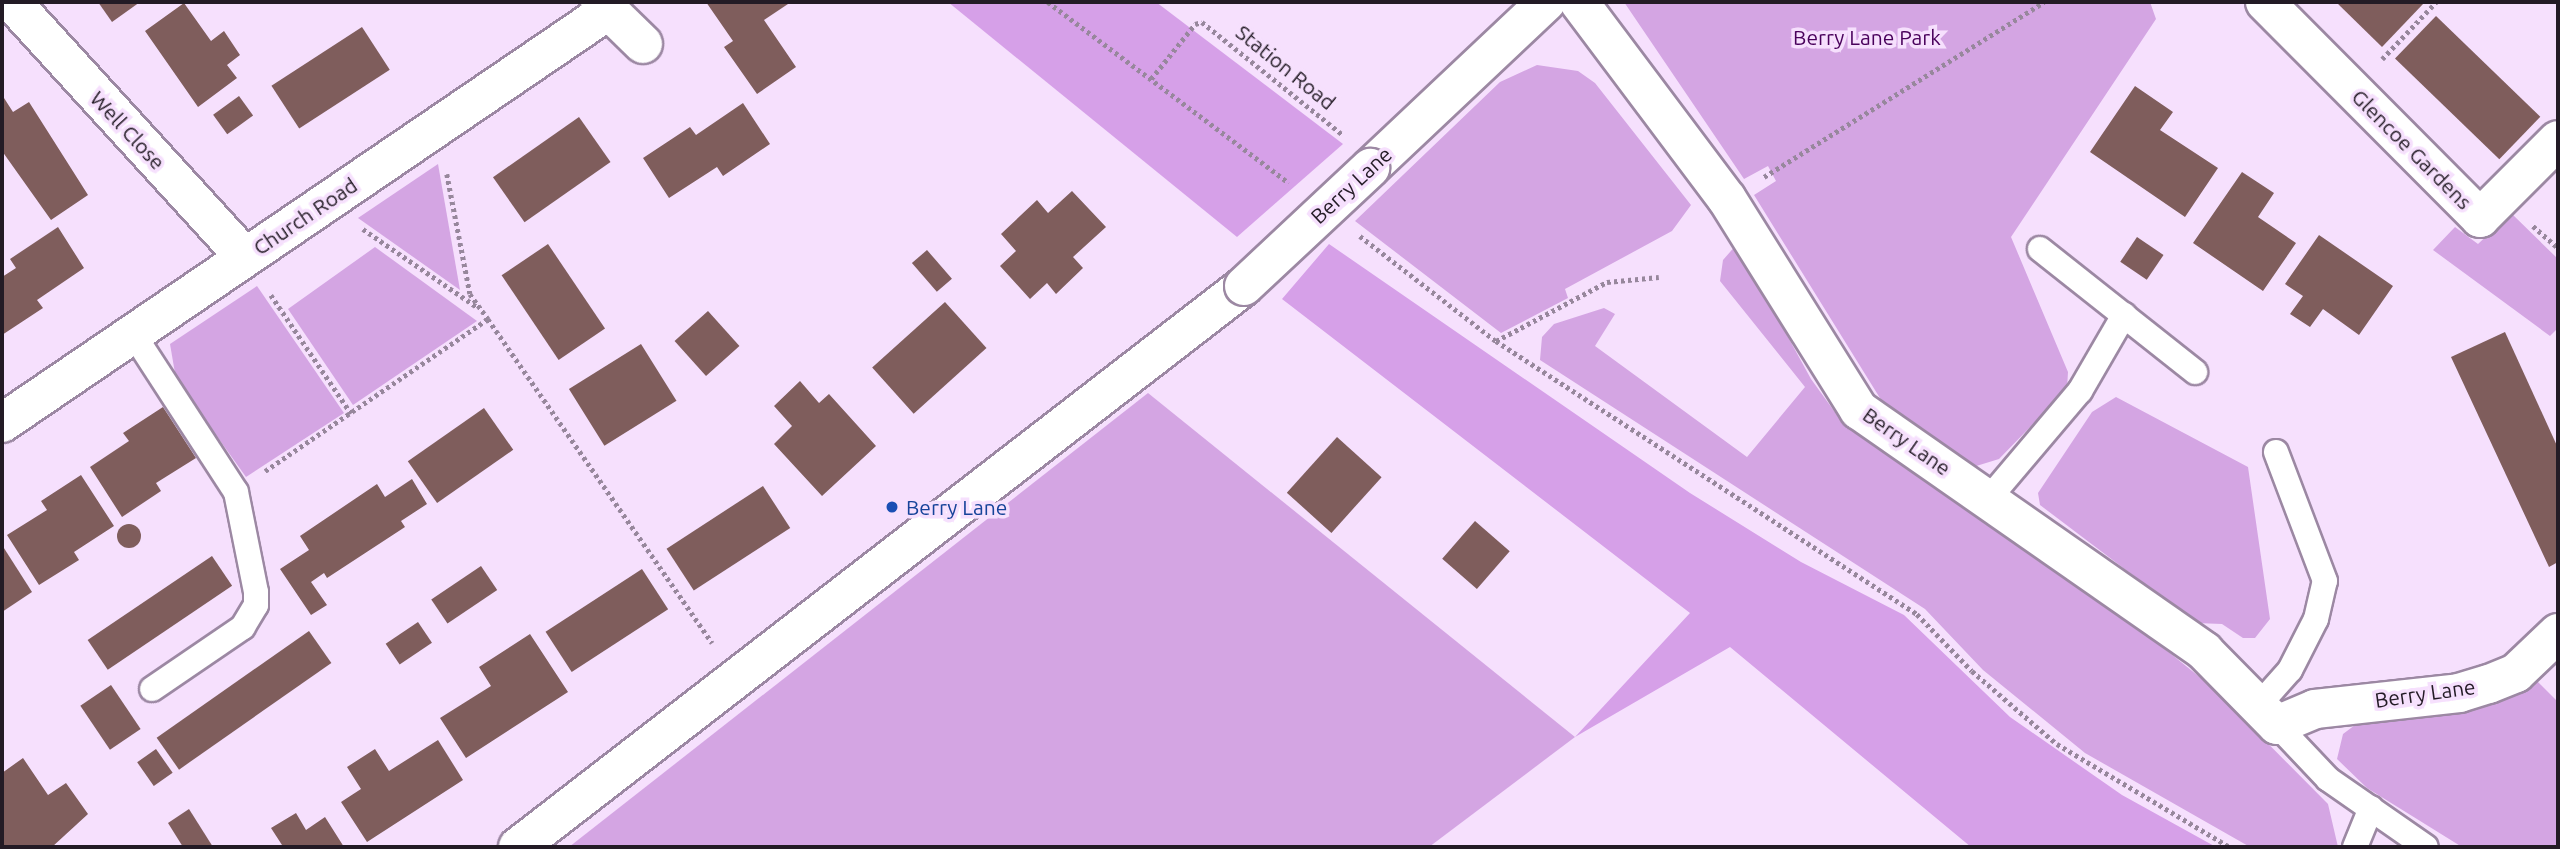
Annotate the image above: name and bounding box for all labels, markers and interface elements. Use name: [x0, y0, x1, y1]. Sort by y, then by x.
street label: Station Road: [1231, 19, 1341, 115]
park label: Berry Lane Park: [1793, 24, 1941, 50]
street label: Glencoe Gardens: [2347, 84, 2477, 214]
street label: Well Close: [85, 86, 171, 174]
street label: Berry Lane: [1305, 141, 1397, 229]
street label: Church Road: [248, 172, 362, 260]
street label: Berry Lane: [1858, 402, 1956, 480]
place label: Berry Lane: [906, 494, 1007, 520]
marker: Berry Lane: [884, 499, 900, 515]
street label: Berry Lane: [2373, 673, 2477, 713]

